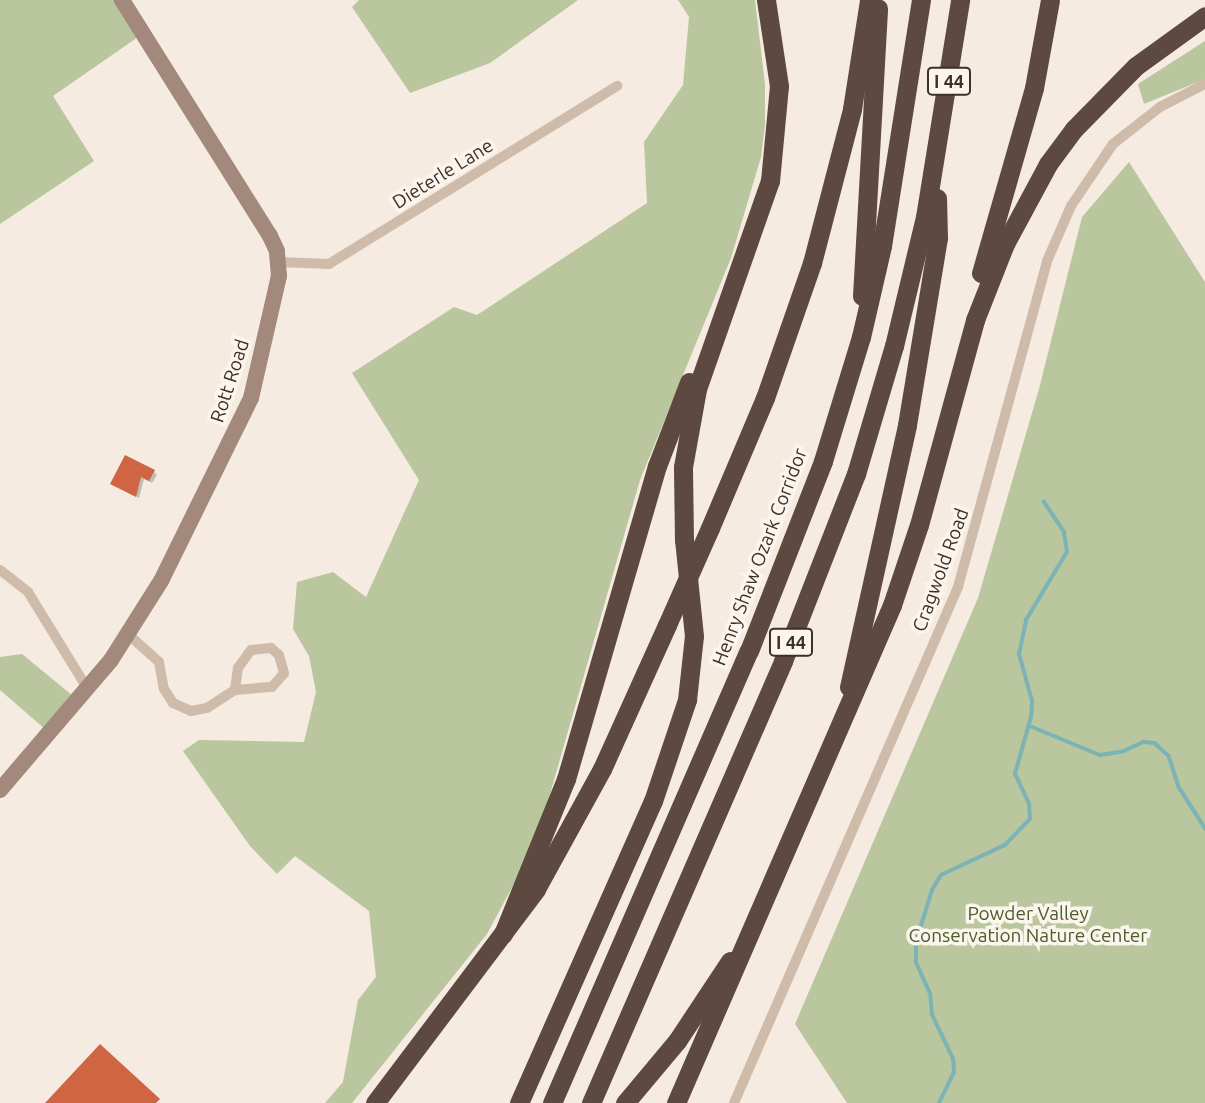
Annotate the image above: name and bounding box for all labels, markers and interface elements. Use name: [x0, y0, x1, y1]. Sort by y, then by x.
road number: I 44: [926, 66, 972, 96]
street label: Dieterle Lane: [389, 134, 497, 214]
street label: Rott Road: [206, 337, 254, 425]
street label: Henry Shaw Ozark Corridor: [708, 445, 812, 669]
street label: Cragwold Road: [908, 505, 974, 635]
road number: I 44: [768, 628, 814, 656]
park label: Powder Valley Conservation Nature Center: [908, 903, 1148, 947]

